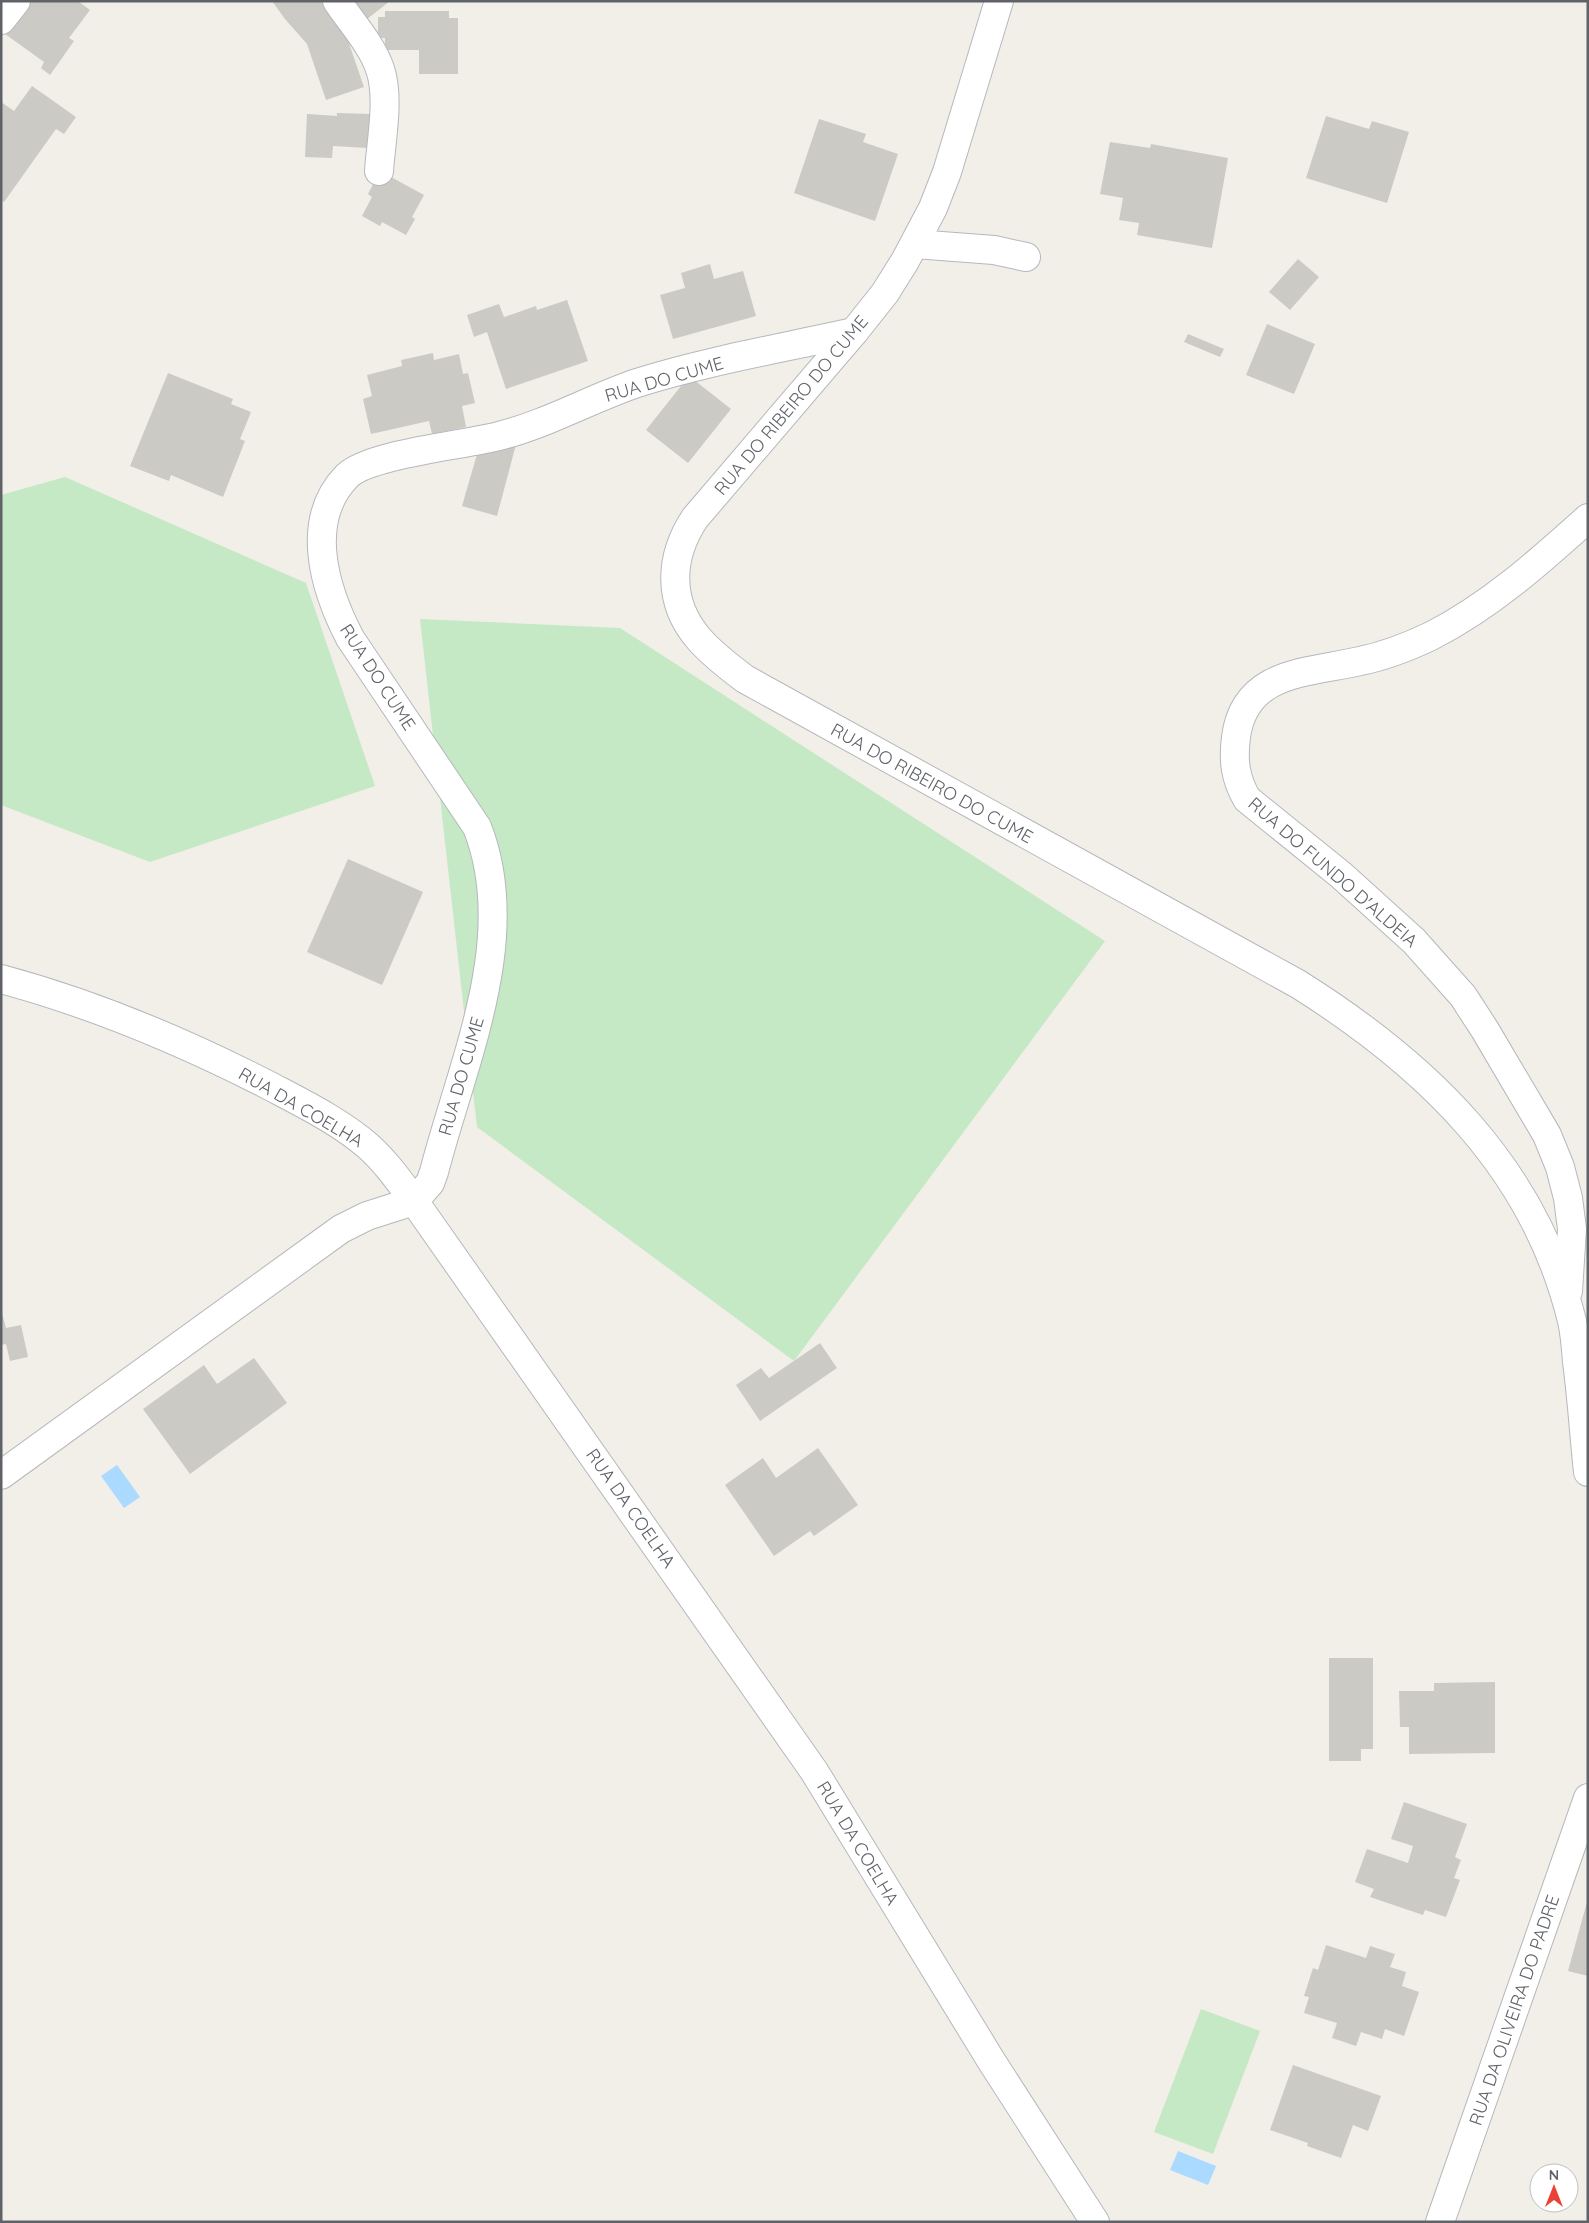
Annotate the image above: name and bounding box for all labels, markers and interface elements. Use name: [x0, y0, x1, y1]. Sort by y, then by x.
street label: RUA DO RIBEIRO DO CUME: [709, 310, 873, 500]
street label: RUA DO CUME: [602, 351, 726, 407]
street label: RUA DO CUME: [335, 619, 421, 735]
street label: RUA DO RIBEIRO DO CUME: [827, 718, 1037, 848]
street label: RUA DO FUNDO D'ALDEIA: [1243, 792, 1423, 952]
street label: RUA DO CUME: [433, 1014, 489, 1138]
street label: RUA DA COELHA: [234, 1062, 368, 1152]
street label: RUA DA COELHA: [581, 1444, 681, 1572]
street label: RUA DA COELHA: [812, 1777, 904, 1909]
street label: RUA DA OLIVEIRA DO PADRE: [1464, 1892, 1564, 2128]
north arrow: [1529, 2163, 1579, 2213]
text: N: [1549, 2166, 1559, 2184]

